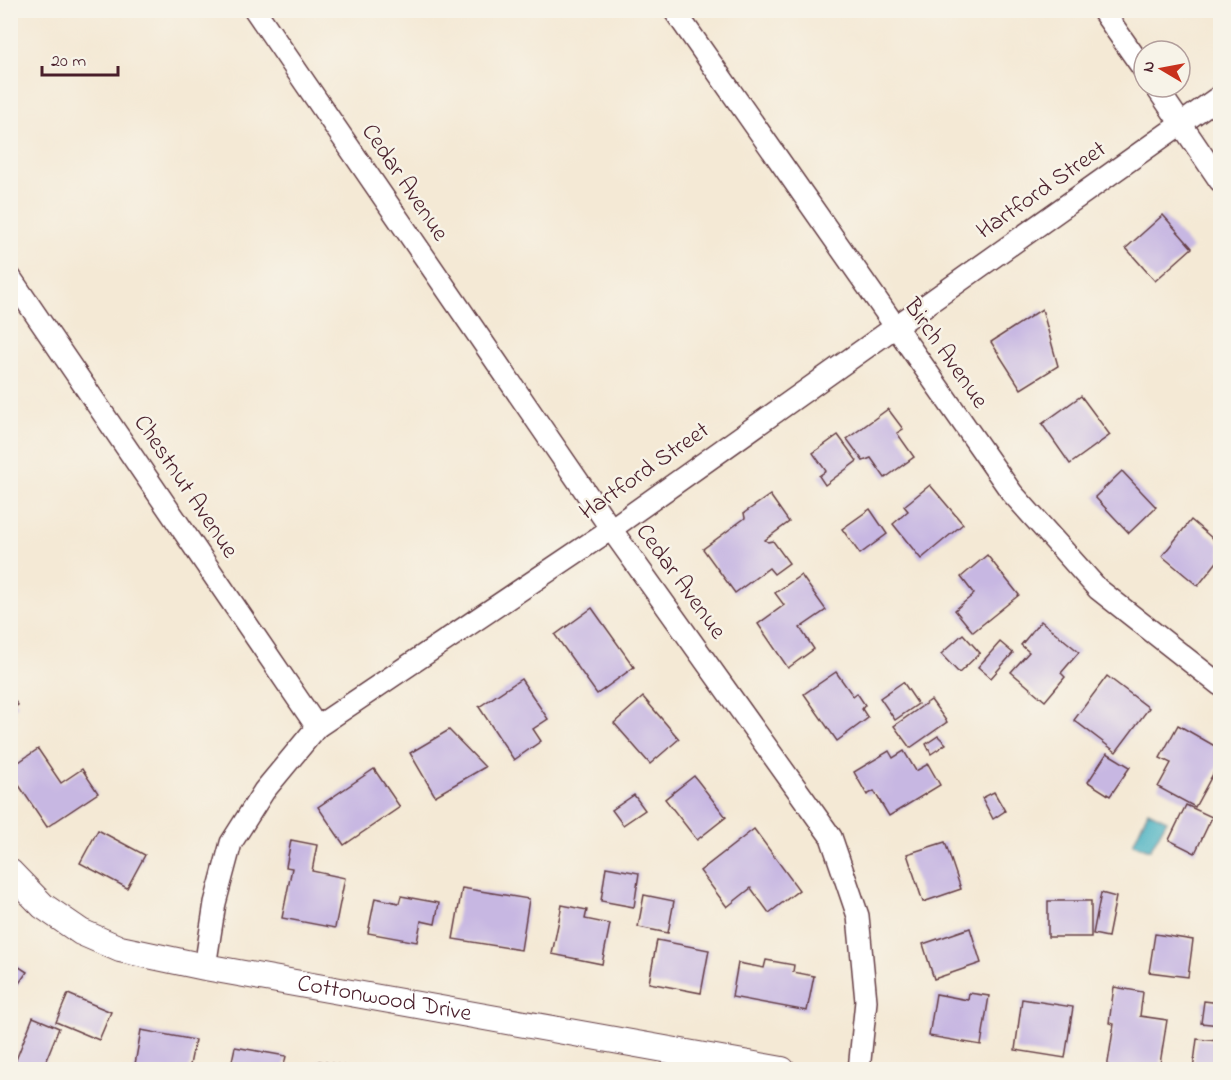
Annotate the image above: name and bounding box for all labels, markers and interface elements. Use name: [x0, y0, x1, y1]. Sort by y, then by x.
scale bar: [42, 39, 118, 77]
north arrow: [1132, 39, 1192, 99]
text: 20 m: [51, 49, 86, 75]
text: N: [1136, 59, 1162, 74]
street label: Cedar Avenue: [352, 117, 457, 249]
street label: Hartford Street: [970, 133, 1114, 249]
street label: Birch Avenue: [893, 291, 996, 417]
street label: Chestnut Avenue: [124, 408, 246, 566]
street label: Hartford Street: [573, 414, 717, 530]
street label: Cedar Avenue: [626, 517, 734, 647]
street label: Cottonwood Drive: [294, 966, 474, 1032]

